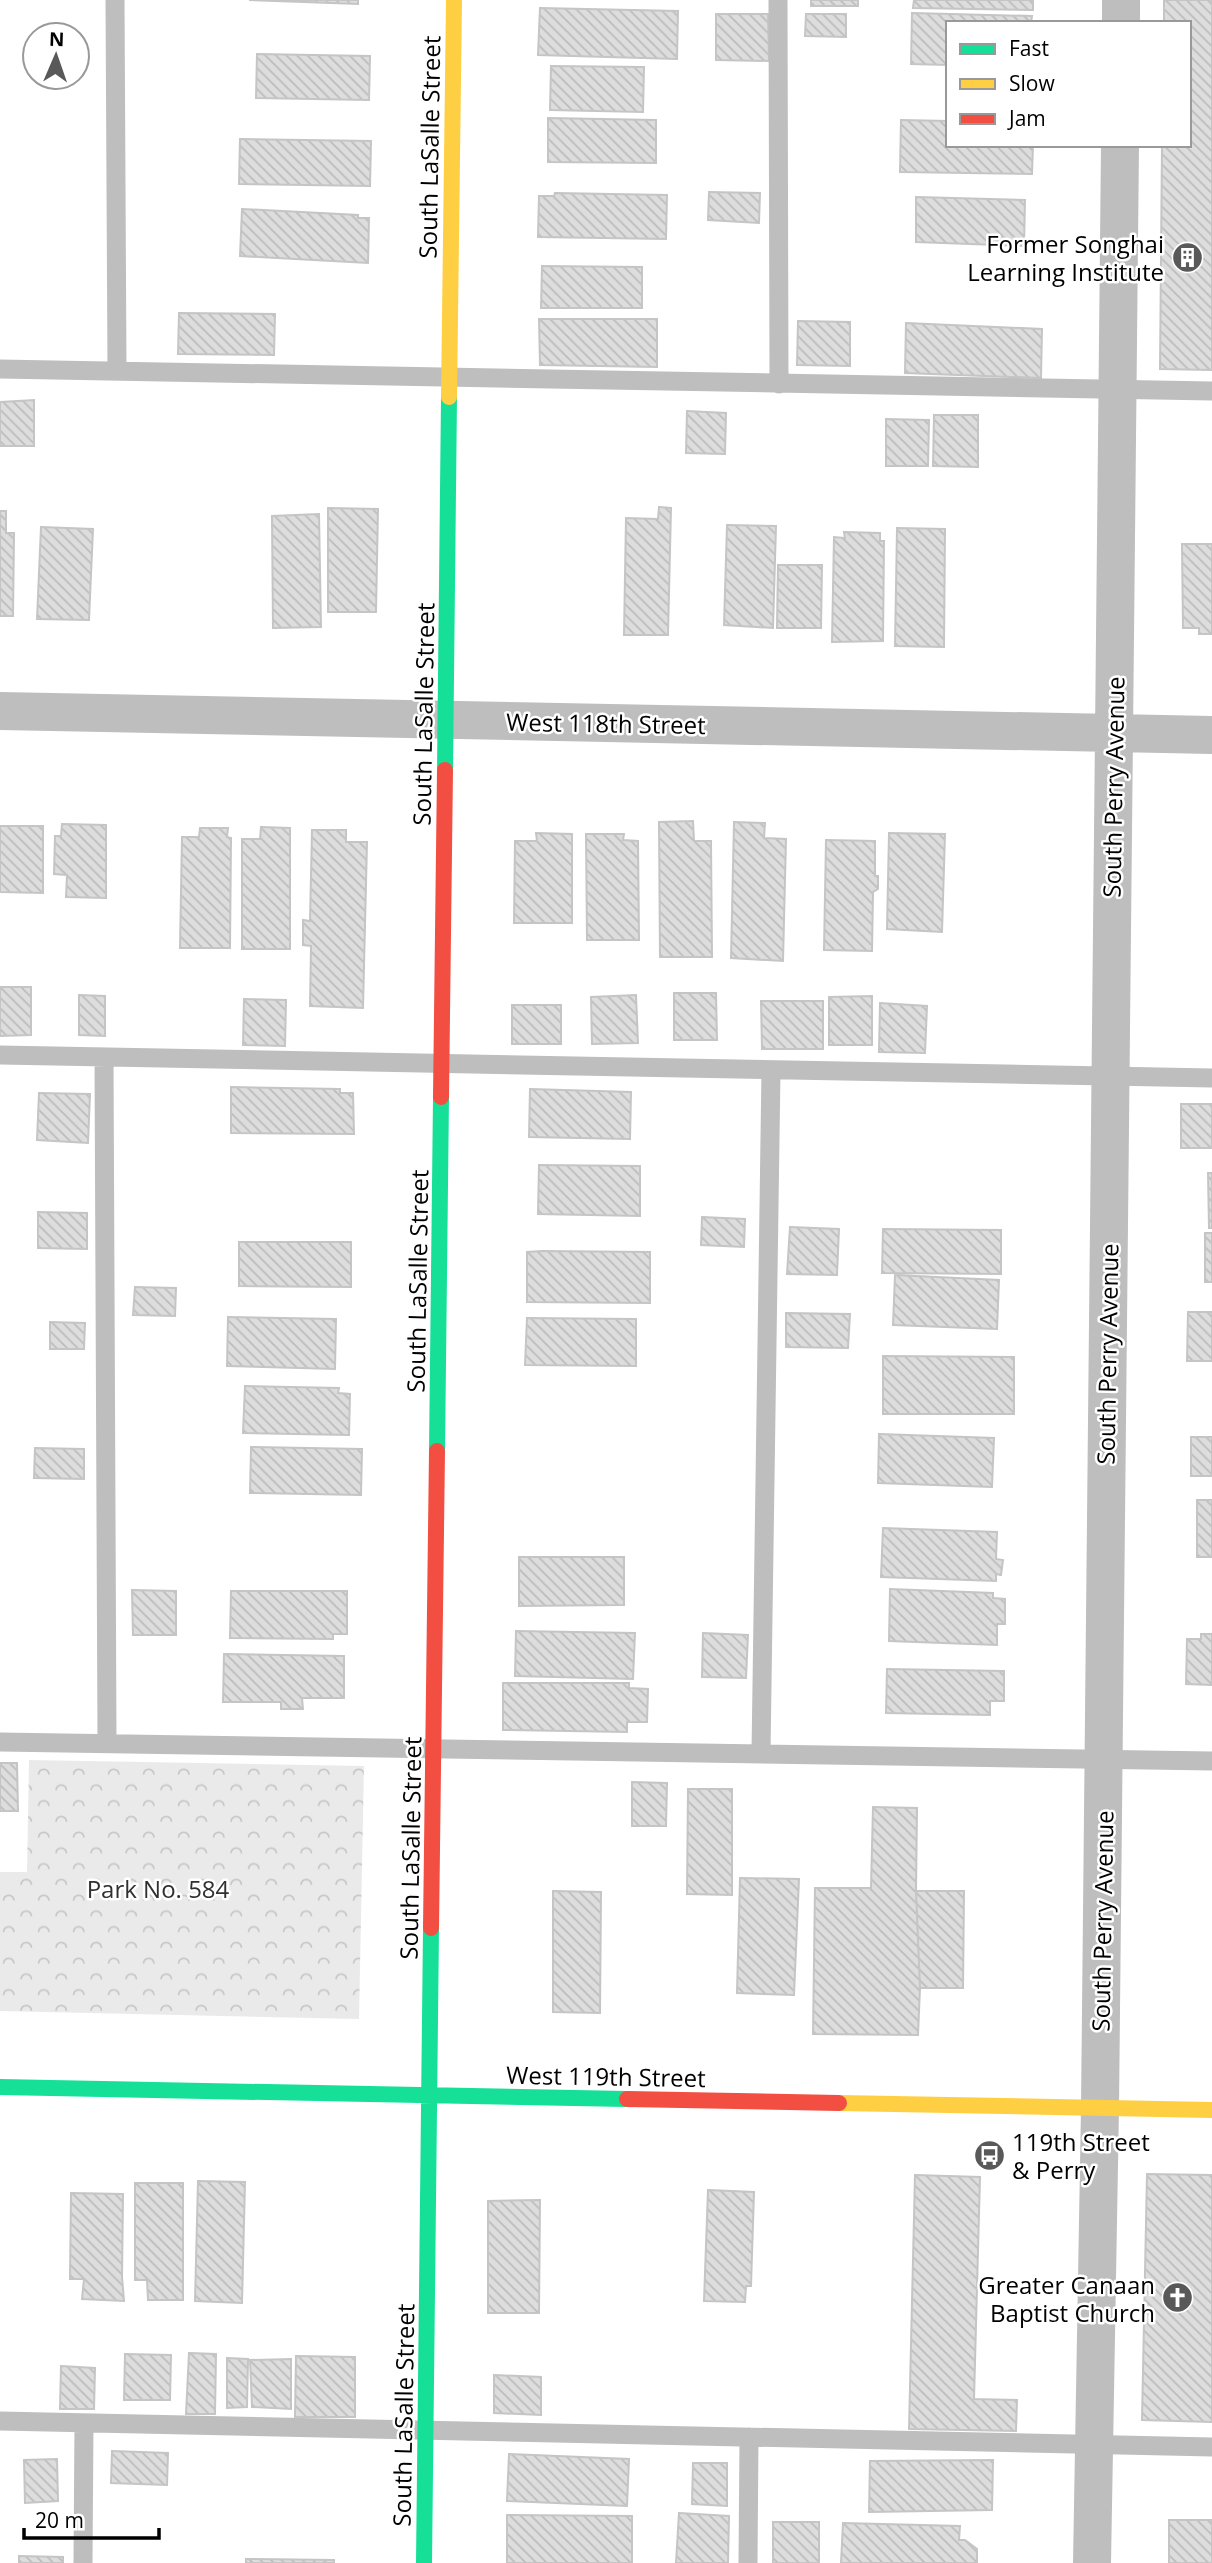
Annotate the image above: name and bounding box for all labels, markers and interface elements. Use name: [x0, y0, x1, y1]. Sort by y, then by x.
north arrow: [21, 21, 91, 91]
legend: [946, 21, 1191, 147]
text: N: [48, 26, 65, 52]
text: Fast: [1009, 34, 1049, 62]
street label: South LaSalle Street: [411, 35, 447, 259]
text: Slow: [1009, 69, 1055, 97]
text: Jam: [1007, 104, 1046, 132]
place label: Former Songhai Learning Institute: [967, 227, 1164, 288]
building icon: Former Songhai Learning Institute: [1170, 240, 1204, 274]
street label: South LaSalle Street: [405, 602, 441, 826]
street label: South Perry Avenue: [1095, 676, 1131, 898]
street label: West 118th Street: [506, 705, 706, 741]
street label: South LaSalle Street: [399, 1169, 435, 1393]
street label: South Perry Avenue: [1089, 1243, 1125, 1465]
street label: South LaSalle Street: [392, 1736, 428, 1960]
street label: South Perry Avenue: [1084, 1810, 1120, 2032]
park label: Park No. 584: [87, 1872, 230, 1905]
street label: West 119th Street: [506, 2058, 706, 2094]
place label: 119th Street & Perry: [1012, 2125, 1150, 2186]
bus stop icon: 119th Street & Perry: [972, 2138, 1006, 2172]
place label: Greater Canaan Baptist Church: [978, 2268, 1155, 2329]
church icon: Greater Canaan Baptist Church: [1161, 2281, 1195, 2315]
street label: South LaSalle Street: [385, 2303, 421, 2527]
scale bar: [24, 2496, 159, 2540]
text: 20 m: [35, 2506, 84, 2534]

